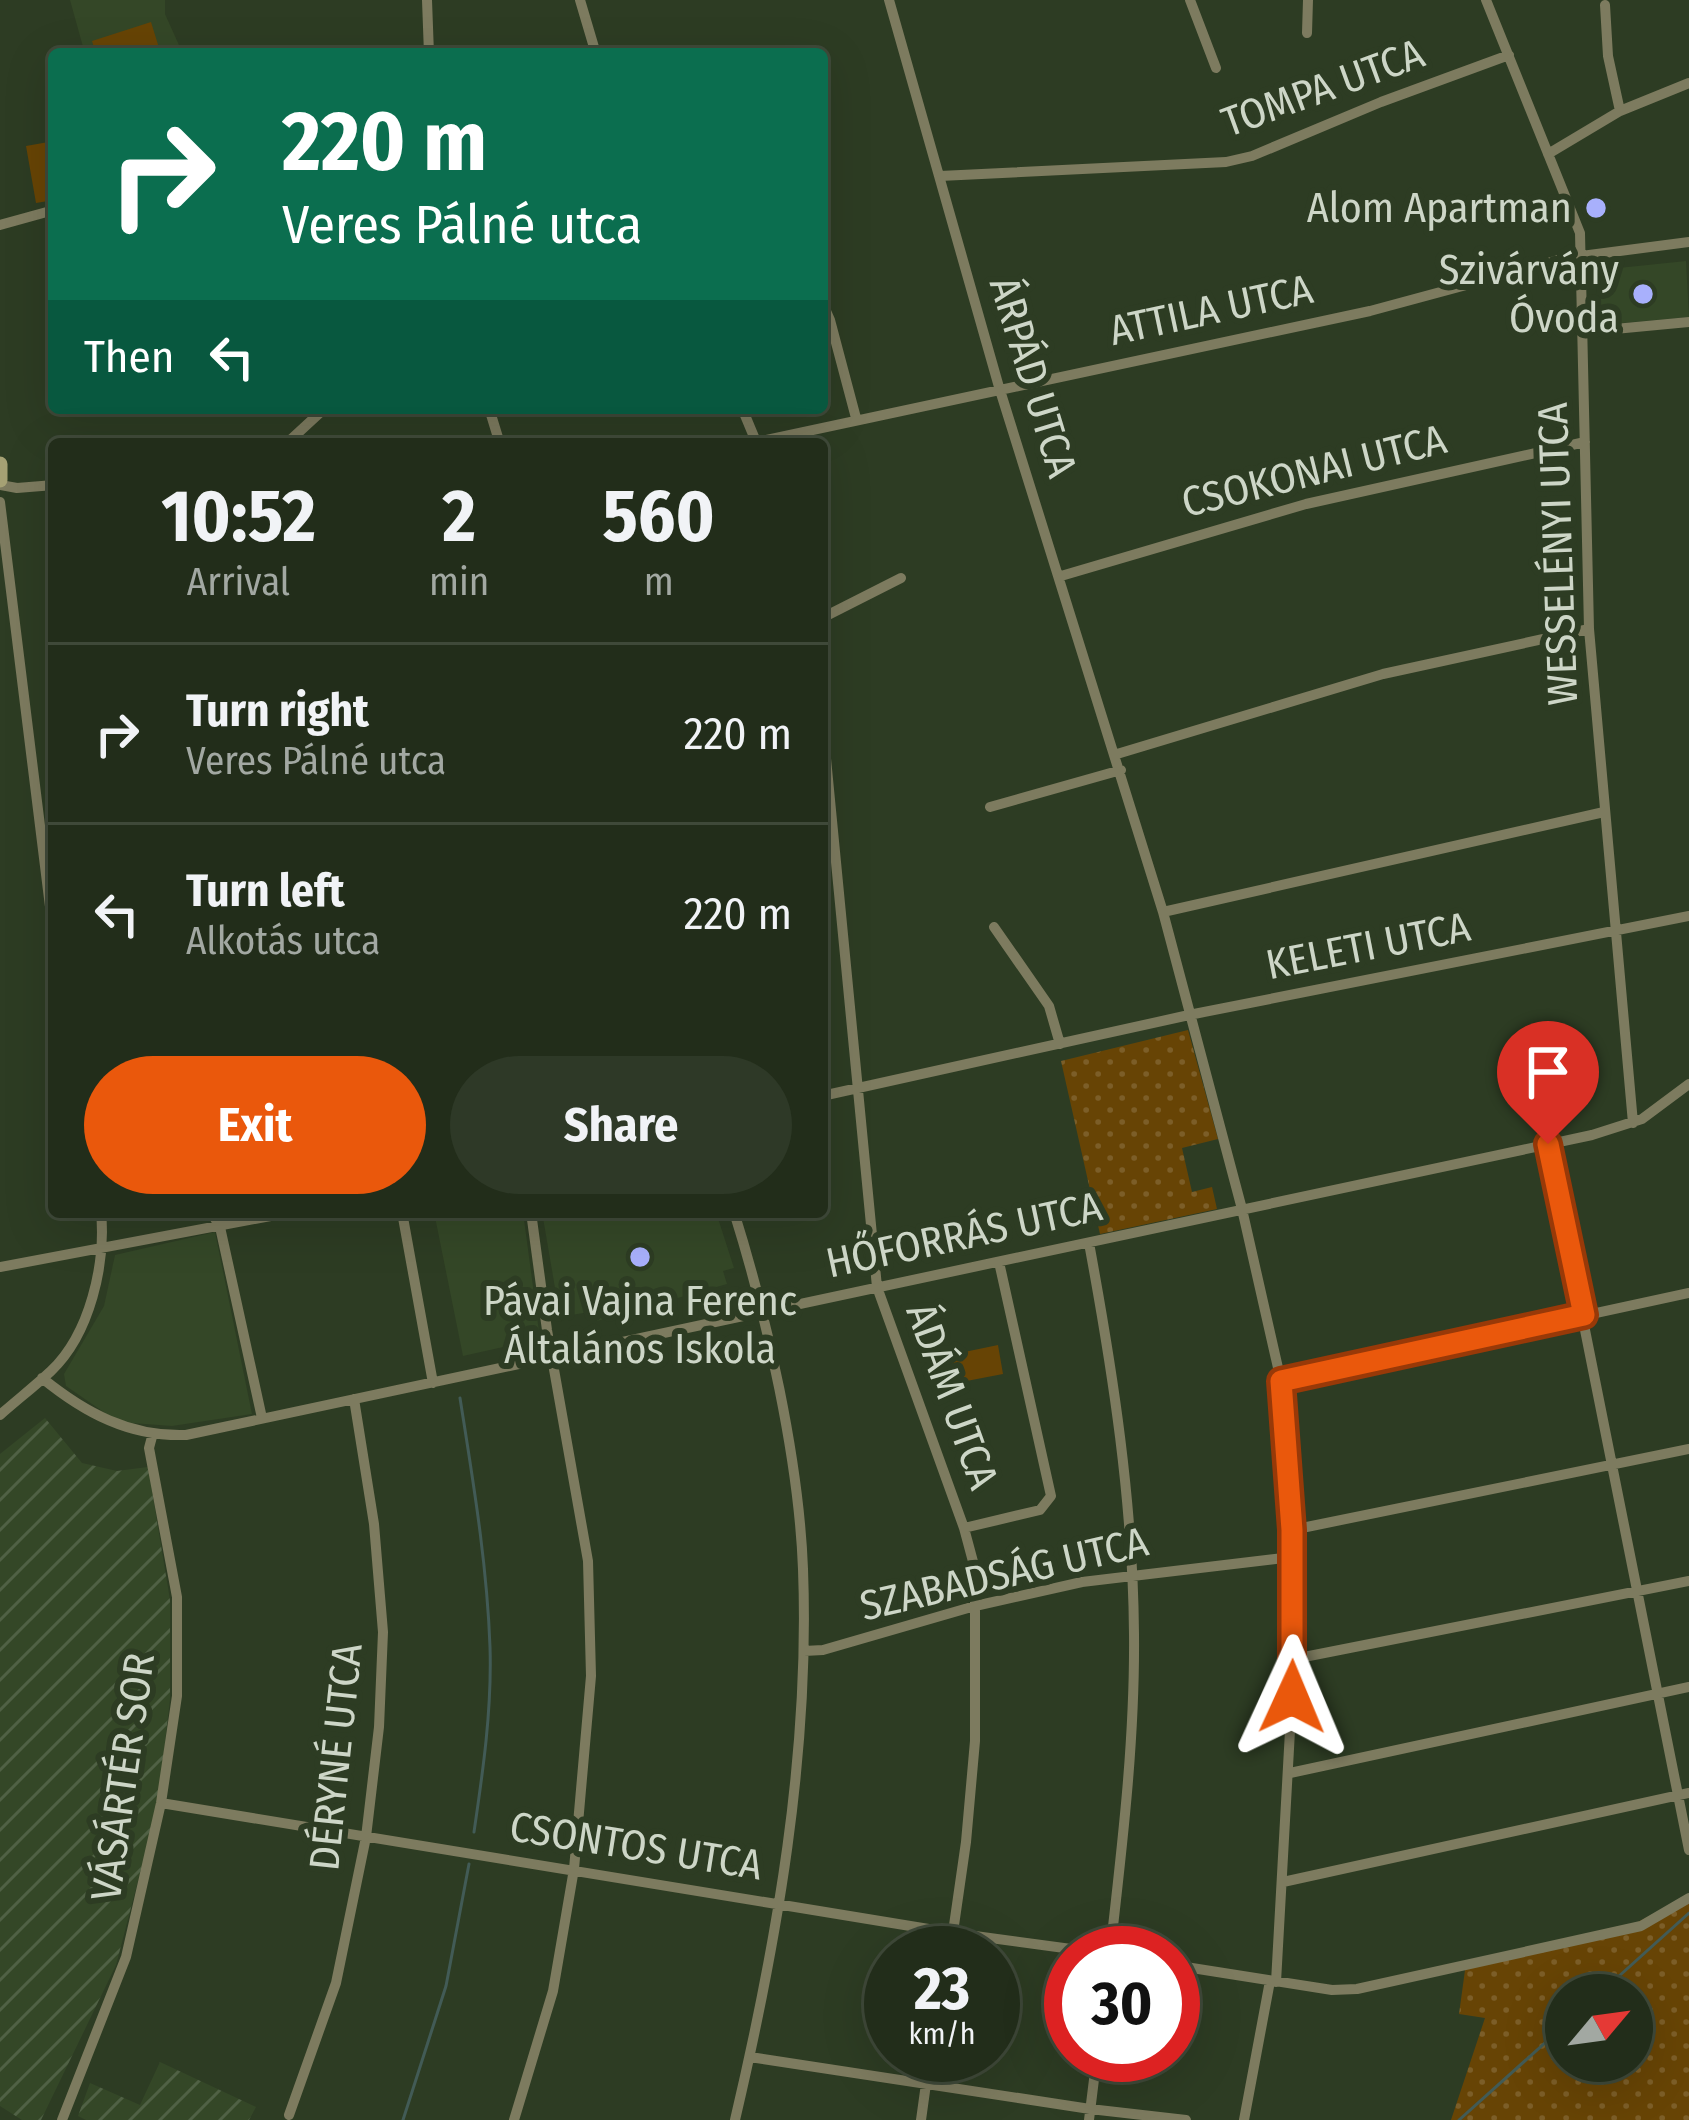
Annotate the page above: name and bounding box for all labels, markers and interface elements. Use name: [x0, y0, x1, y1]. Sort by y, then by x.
street label: TOMPA UTCA: [1215, 28, 1431, 148]
text: 220 m: [282, 91, 487, 192]
icon: right: [84, 96, 240, 252]
place label: Alom Apartman: [1307, 183, 1572, 233]
text: Veres Pálné utca: [282, 193, 642, 257]
marker: Alom Apartman: [1583, 195, 1609, 221]
place label: Szivárvány Óvoda: [1439, 245, 1619, 343]
street label: ATTILA UTCA: [1105, 264, 1317, 356]
street label: ÁRPÁD UTCA: [979, 271, 1087, 483]
marker: Szivárvány Óvoda: [1630, 281, 1656, 307]
icon: left: [199, 324, 265, 390]
text: Then: [84, 330, 175, 384]
street label: WESSELÉNYI UTCA: [1528, 402, 1588, 706]
street label: CSOKONAI UTCA: [1177, 414, 1451, 528]
text: 10:52: [161, 474, 316, 560]
text: 2: [442, 474, 476, 560]
text: 560: [603, 474, 715, 560]
text: Arrival: [187, 559, 290, 605]
text: min: [429, 559, 489, 605]
text: m: [644, 559, 674, 605]
text: Turn right: [186, 684, 369, 738]
icon: right: [84, 701, 150, 767]
text: 220 m: [684, 707, 792, 761]
text: Veres Pálné utca: [186, 738, 446, 784]
text: Turn left: [186, 864, 345, 918]
icon: left: [84, 881, 150, 947]
text: 220 m: [684, 887, 792, 941]
street label: KELETI UTCA: [1262, 902, 1474, 990]
text: Alkotás utca: [186, 918, 380, 964]
pin: [1497, 1021, 1599, 1144]
icon: arrive: [1515, 1039, 1581, 1105]
button: Exit: [84, 1056, 426, 1194]
button: Share: [450, 1056, 792, 1194]
street label: HŐFORRÁS UTCA: [821, 1179, 1106, 1289]
marker: Pávai Vajna Ferenc Általános Iskola: [627, 1244, 653, 1270]
place label: Pávai Vajna Ferenc Általános Iskola: [483, 1276, 797, 1374]
street label: ÁDÁM UTCA: [895, 1296, 1009, 1496]
street label: SZABADSÁG UTCA: [855, 1517, 1153, 1631]
position arrow: [1229, 1634, 1355, 1760]
street label: DÉRYNÉ UTCA: [299, 1641, 373, 1873]
street label: VÁSÁRTÉR SOR: [81, 1650, 165, 1904]
street label: CSONTOS UTCA: [506, 1801, 766, 1891]
speed limit sign: 30: [1044, 1926, 1200, 2082]
text: 23: [914, 1953, 970, 2025]
north arrow: [1545, 1974, 1653, 2082]
map controls: [1545, 1974, 1653, 2082]
text: km/h: [909, 2016, 975, 2052]

